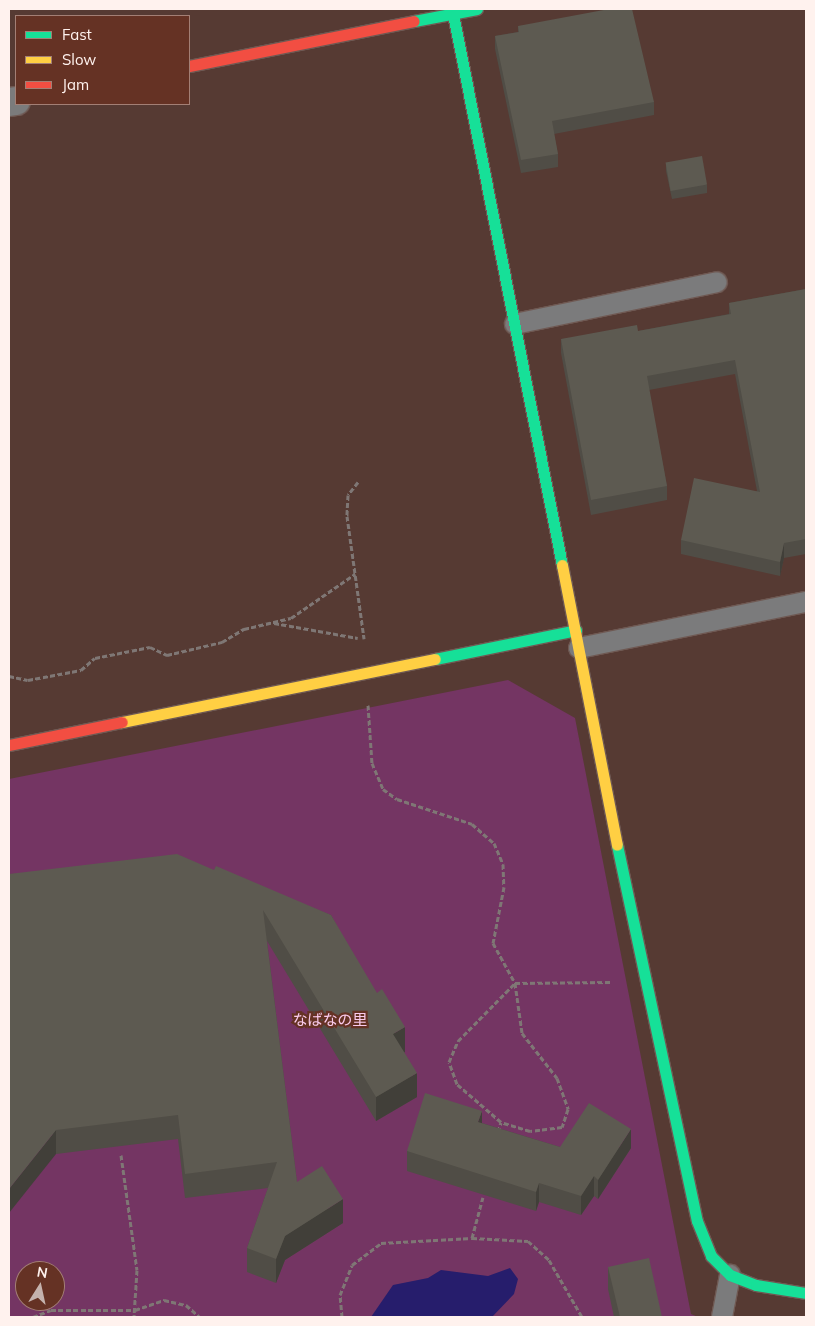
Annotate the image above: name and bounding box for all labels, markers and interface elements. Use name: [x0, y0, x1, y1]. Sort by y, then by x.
legend: [15, 15, 190, 105]
text: Fast: [62, 25, 92, 44]
text: Slow: [62, 50, 96, 69]
text: Jam: [62, 75, 89, 94]
park label: なばなの里: [293, 1011, 367, 1029]
north arrow: [15, 1261, 65, 1311]
text: N: [36, 1262, 49, 1282]

